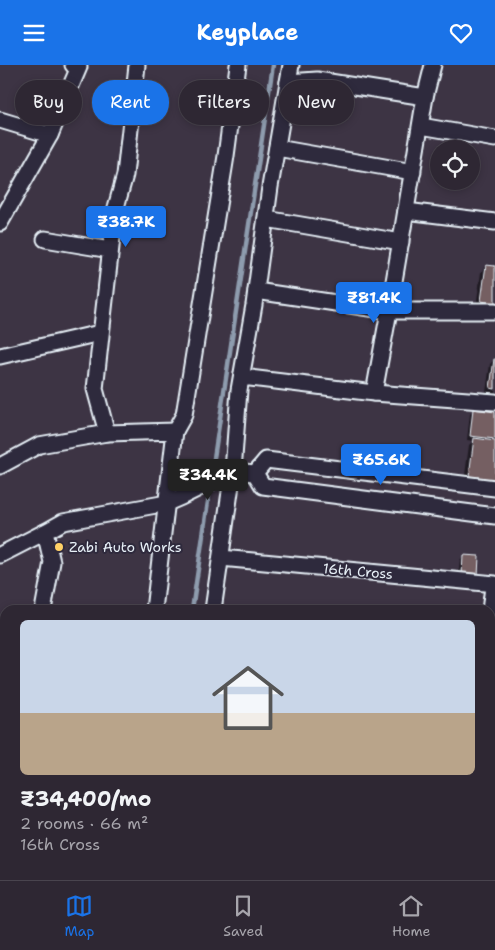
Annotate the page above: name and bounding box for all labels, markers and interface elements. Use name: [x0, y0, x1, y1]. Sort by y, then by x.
text: Keyplace: [197, 18, 298, 47]
icon: menu: [20, 19, 48, 47]
icon: heart: [447, 19, 475, 47]
chip: Buy: [15, 80, 82, 125]
chip: Rent: [92, 80, 169, 125]
chip: Filters: [179, 80, 269, 125]
chip: New: [279, 80, 354, 125]
map controls: [430, 140, 480, 190]
button: locate: [430, 140, 480, 190]
pin: ₹38.7K: [85, 205, 167, 248]
text: ₹38.7K: [97, 211, 155, 232]
pin: ₹81.4K: [333, 281, 415, 324]
text: ₹81.4K: [347, 287, 401, 308]
pin: ₹65.6K: [340, 443, 422, 486]
text: ₹65.6K: [352, 449, 410, 470]
pin: ₹34.4K: [167, 459, 249, 501]
text: ₹34.4K: [179, 464, 237, 485]
place label: Zabi Auto Works: [69, 538, 182, 556]
marker: Zabi Auto Works: [53, 541, 65, 553]
street label: 16th Cross: [322, 559, 394, 583]
icon: home: [203, 653, 293, 743]
text: ₹34,400/mo: [20, 785, 151, 813]
text: 2 rooms · 66 m²: [20, 813, 148, 834]
text: 16th Cross: [20, 834, 100, 855]
tab: Map: [64, 892, 94, 940]
tab: Saved: [223, 892, 263, 940]
tab: Home: [392, 892, 431, 940]

